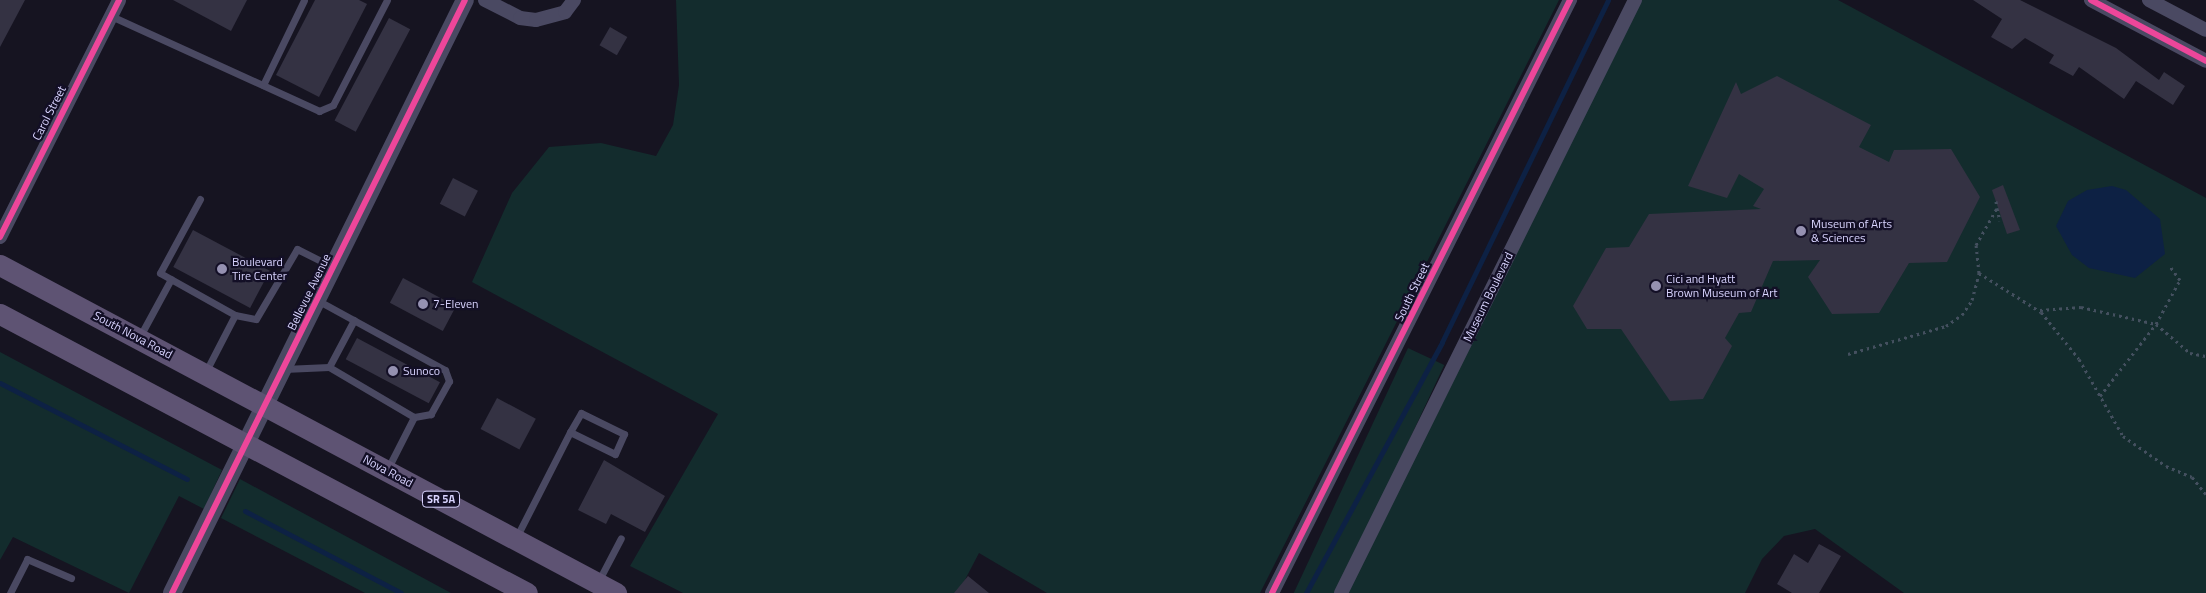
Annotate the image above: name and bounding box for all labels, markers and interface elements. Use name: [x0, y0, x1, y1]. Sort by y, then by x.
street label: Carol Street: [29, 83, 69, 143]
place label: Museum of Arts & Sciences: [1811, 217, 1892, 245]
marker: Museum of Arts & Sciences: [1795, 225, 1807, 237]
street label: Museum Boulevard: [1460, 250, 1516, 344]
street label: Bellevue Avenue: [284, 251, 334, 333]
place label: Boulevard Tire Center: [232, 255, 287, 283]
street label: South Street: [1392, 260, 1432, 324]
marker: Boulevard Tire Center: [216, 263, 228, 275]
place label: Cici and Hyatt Brown Museum of Art: [1666, 272, 1778, 300]
marker: Cici and Hyatt Brown Museum of Art: [1650, 280, 1662, 292]
place label: 7-Eleven: [433, 297, 479, 311]
marker: 7-Eleven: [417, 298, 429, 310]
street label: South Nova Road: [91, 308, 175, 362]
place label: Sunoco: [403, 364, 440, 378]
marker: Sunoco: [387, 365, 399, 377]
street label: Nova Road: [361, 452, 415, 490]
road number: SR 5A: [421, 490, 461, 508]

